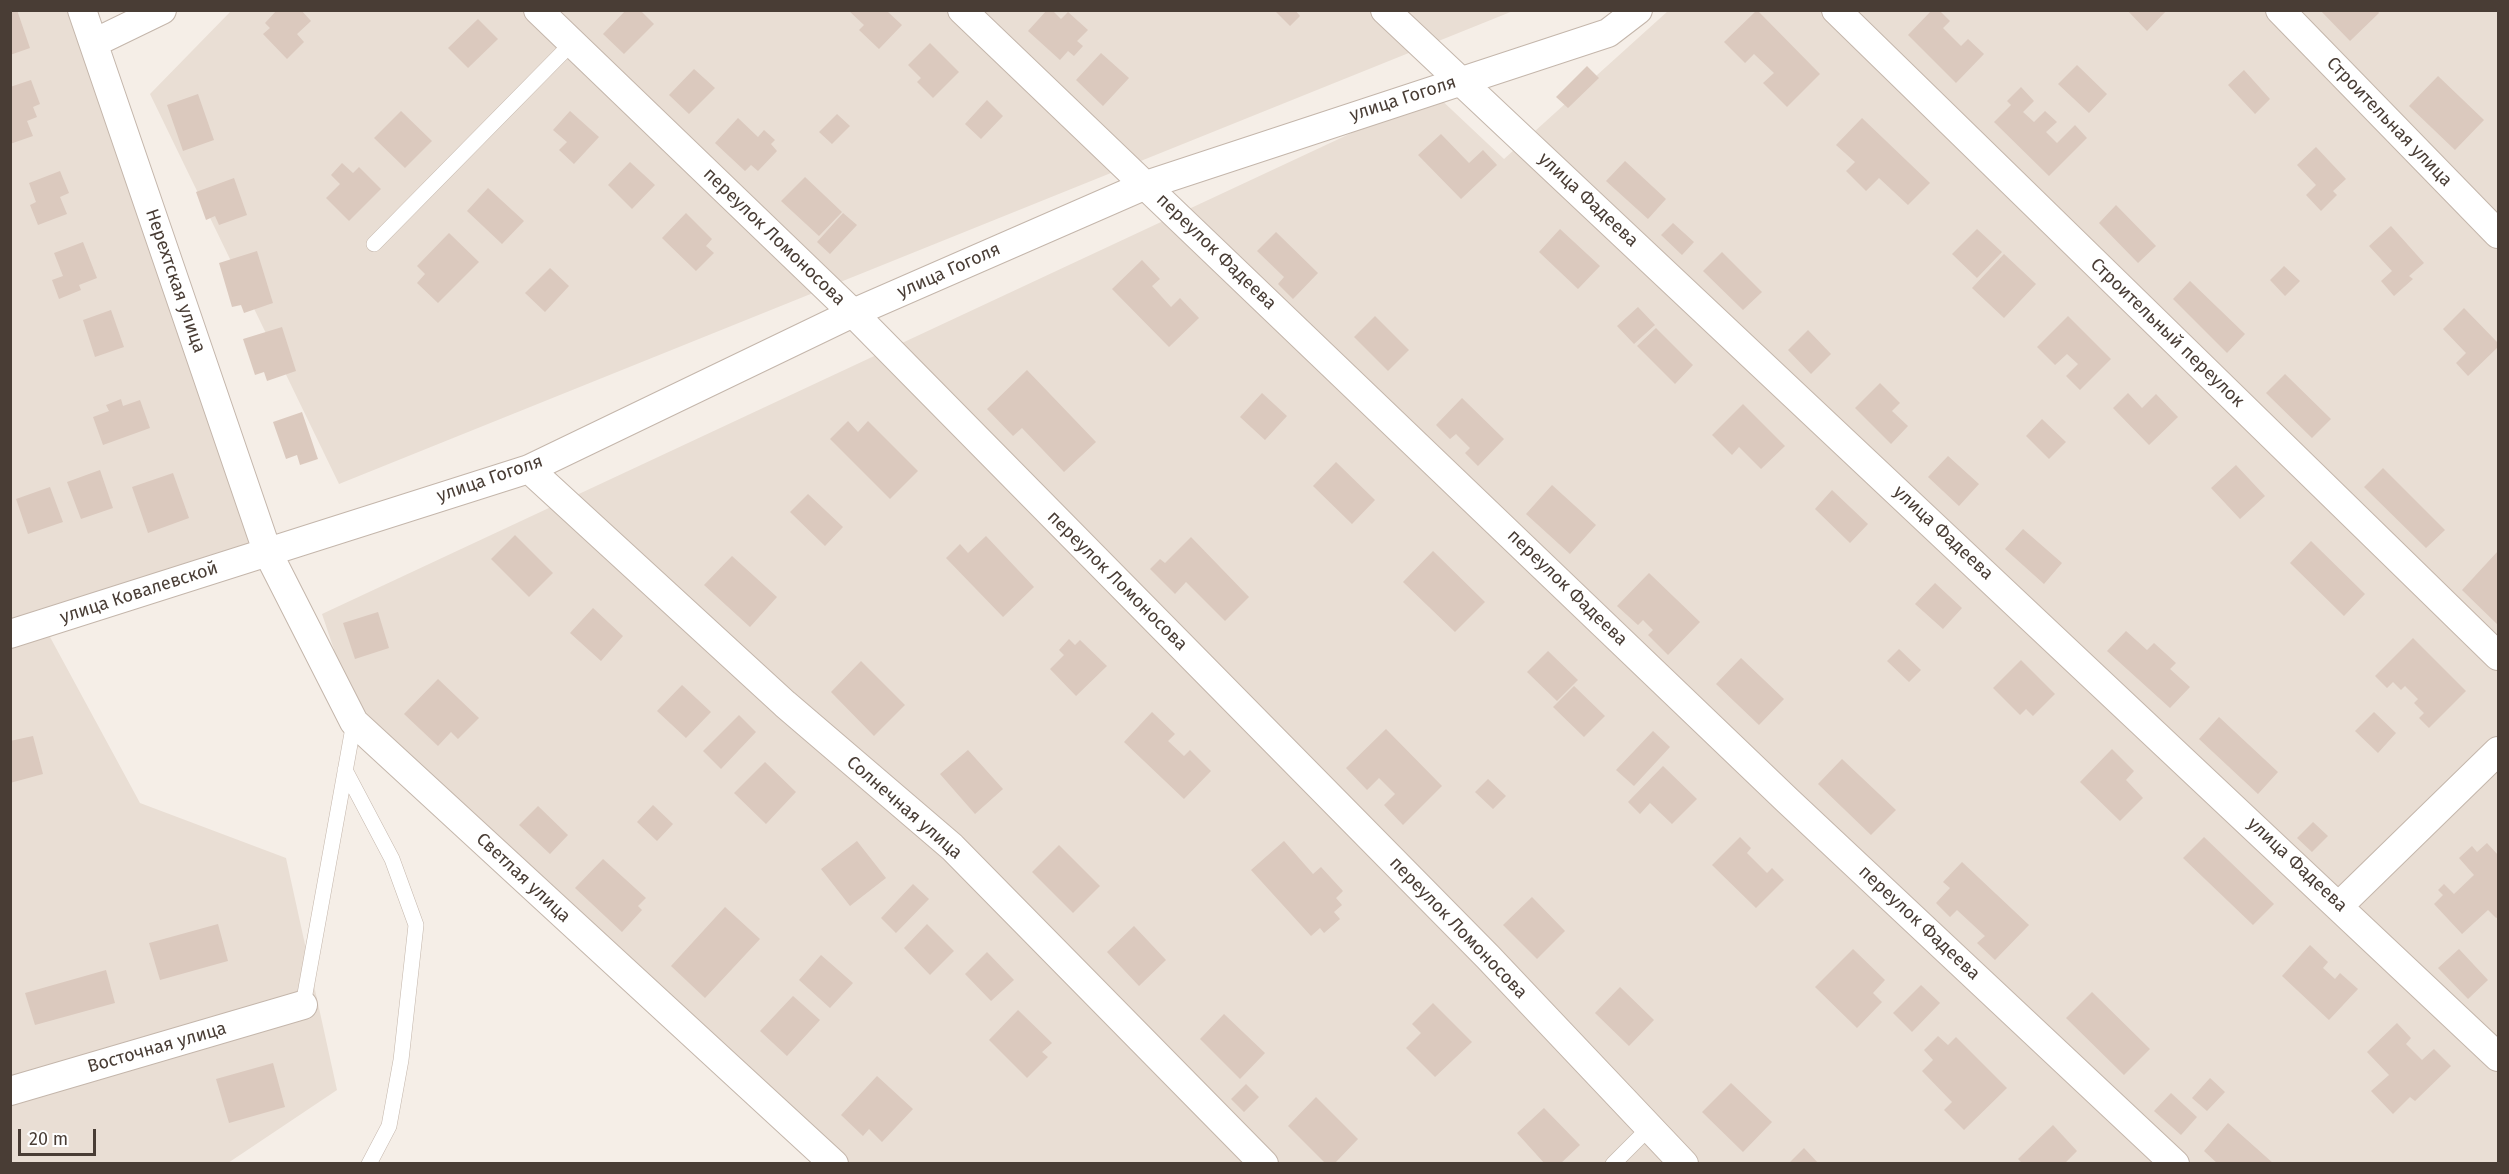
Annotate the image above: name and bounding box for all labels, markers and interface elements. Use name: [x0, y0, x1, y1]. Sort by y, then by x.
street label: Строительная улица: [2322, 53, 2456, 191]
street label: улица Гоголя: [1347, 72, 1459, 126]
street label: улица Фадеева: [1534, 148, 1642, 252]
street label: переулок Ломоносова: [698, 164, 850, 310]
street label: переулок Фадеева: [1152, 189, 1280, 315]
street label: Нерехтская улица: [140, 206, 210, 356]
street label: улица Гоголя: [894, 239, 1004, 303]
street label: Строительный переулок: [2086, 254, 2248, 412]
street label: улица Гоголя: [434, 451, 546, 507]
street label: улица Фадеева: [1889, 481, 1997, 585]
street label: переулок Ломоносова: [1042, 506, 1192, 656]
street label: переулок Фадеева: [1503, 525, 1631, 651]
street label: улица Ковалевской: [57, 557, 221, 629]
street label: Солнечная улица: [842, 752, 966, 864]
street label: улица Фадеева: [2243, 813, 2351, 917]
street label: Светлая улица: [471, 829, 575, 927]
street label: переулок Ломоносова: [1385, 852, 1531, 1004]
street label: переулок Фадеева: [1854, 861, 1984, 985]
street label: Восточная улица: [85, 1018, 229, 1078]
scale bar: [21, 1117, 99, 1155]
text: 20 m: [29, 1128, 68, 1150]

